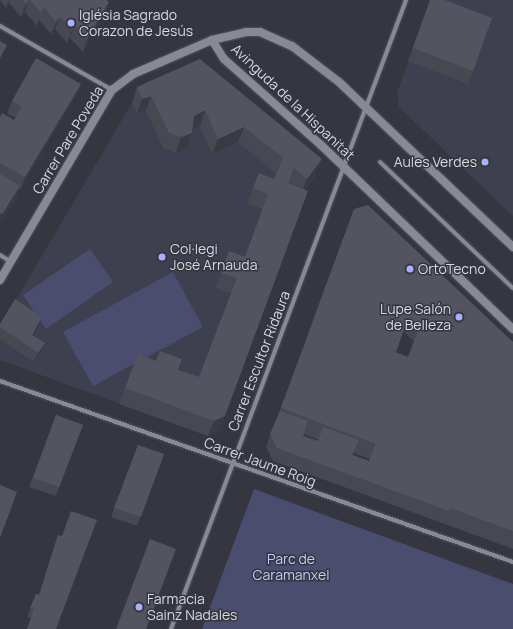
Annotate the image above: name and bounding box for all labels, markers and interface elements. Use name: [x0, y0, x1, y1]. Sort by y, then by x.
place label: Iglésia Sagrado Corazon de Jesús: [79, 7, 193, 40]
marker: Iglésia Sagrado Corazon de Jesús: [66, 18, 76, 28]
street label: Avinguda de la Hispanitat: [228, 40, 358, 164]
street label: Carrer Pare Poveda: [29, 83, 107, 197]
place label: Aules Verdes: [394, 154, 477, 170]
marker: Aules Verdes: [480, 157, 490, 167]
place label: Col·legi José Arnauda: [170, 241, 257, 274]
marker: Col·legi José Arnauda: [157, 252, 167, 262]
place label: OrtoTecno: [418, 261, 486, 277]
marker: OrtoTecno: [405, 264, 415, 274]
street label: Carrer Escultor Ridaura: [224, 288, 294, 434]
place label: Lupe Salón de Belleza: [380, 301, 451, 334]
marker: Lupe Salón de Belleza: [454, 312, 464, 322]
street label: Carrer Jaume Roig: [202, 434, 318, 490]
park label: Parc de Caramanxel: [253, 551, 329, 584]
place label: Farmacia Sainz Nadales: [147, 591, 237, 624]
marker: Farmacia Sainz Nadales: [134, 602, 144, 612]

